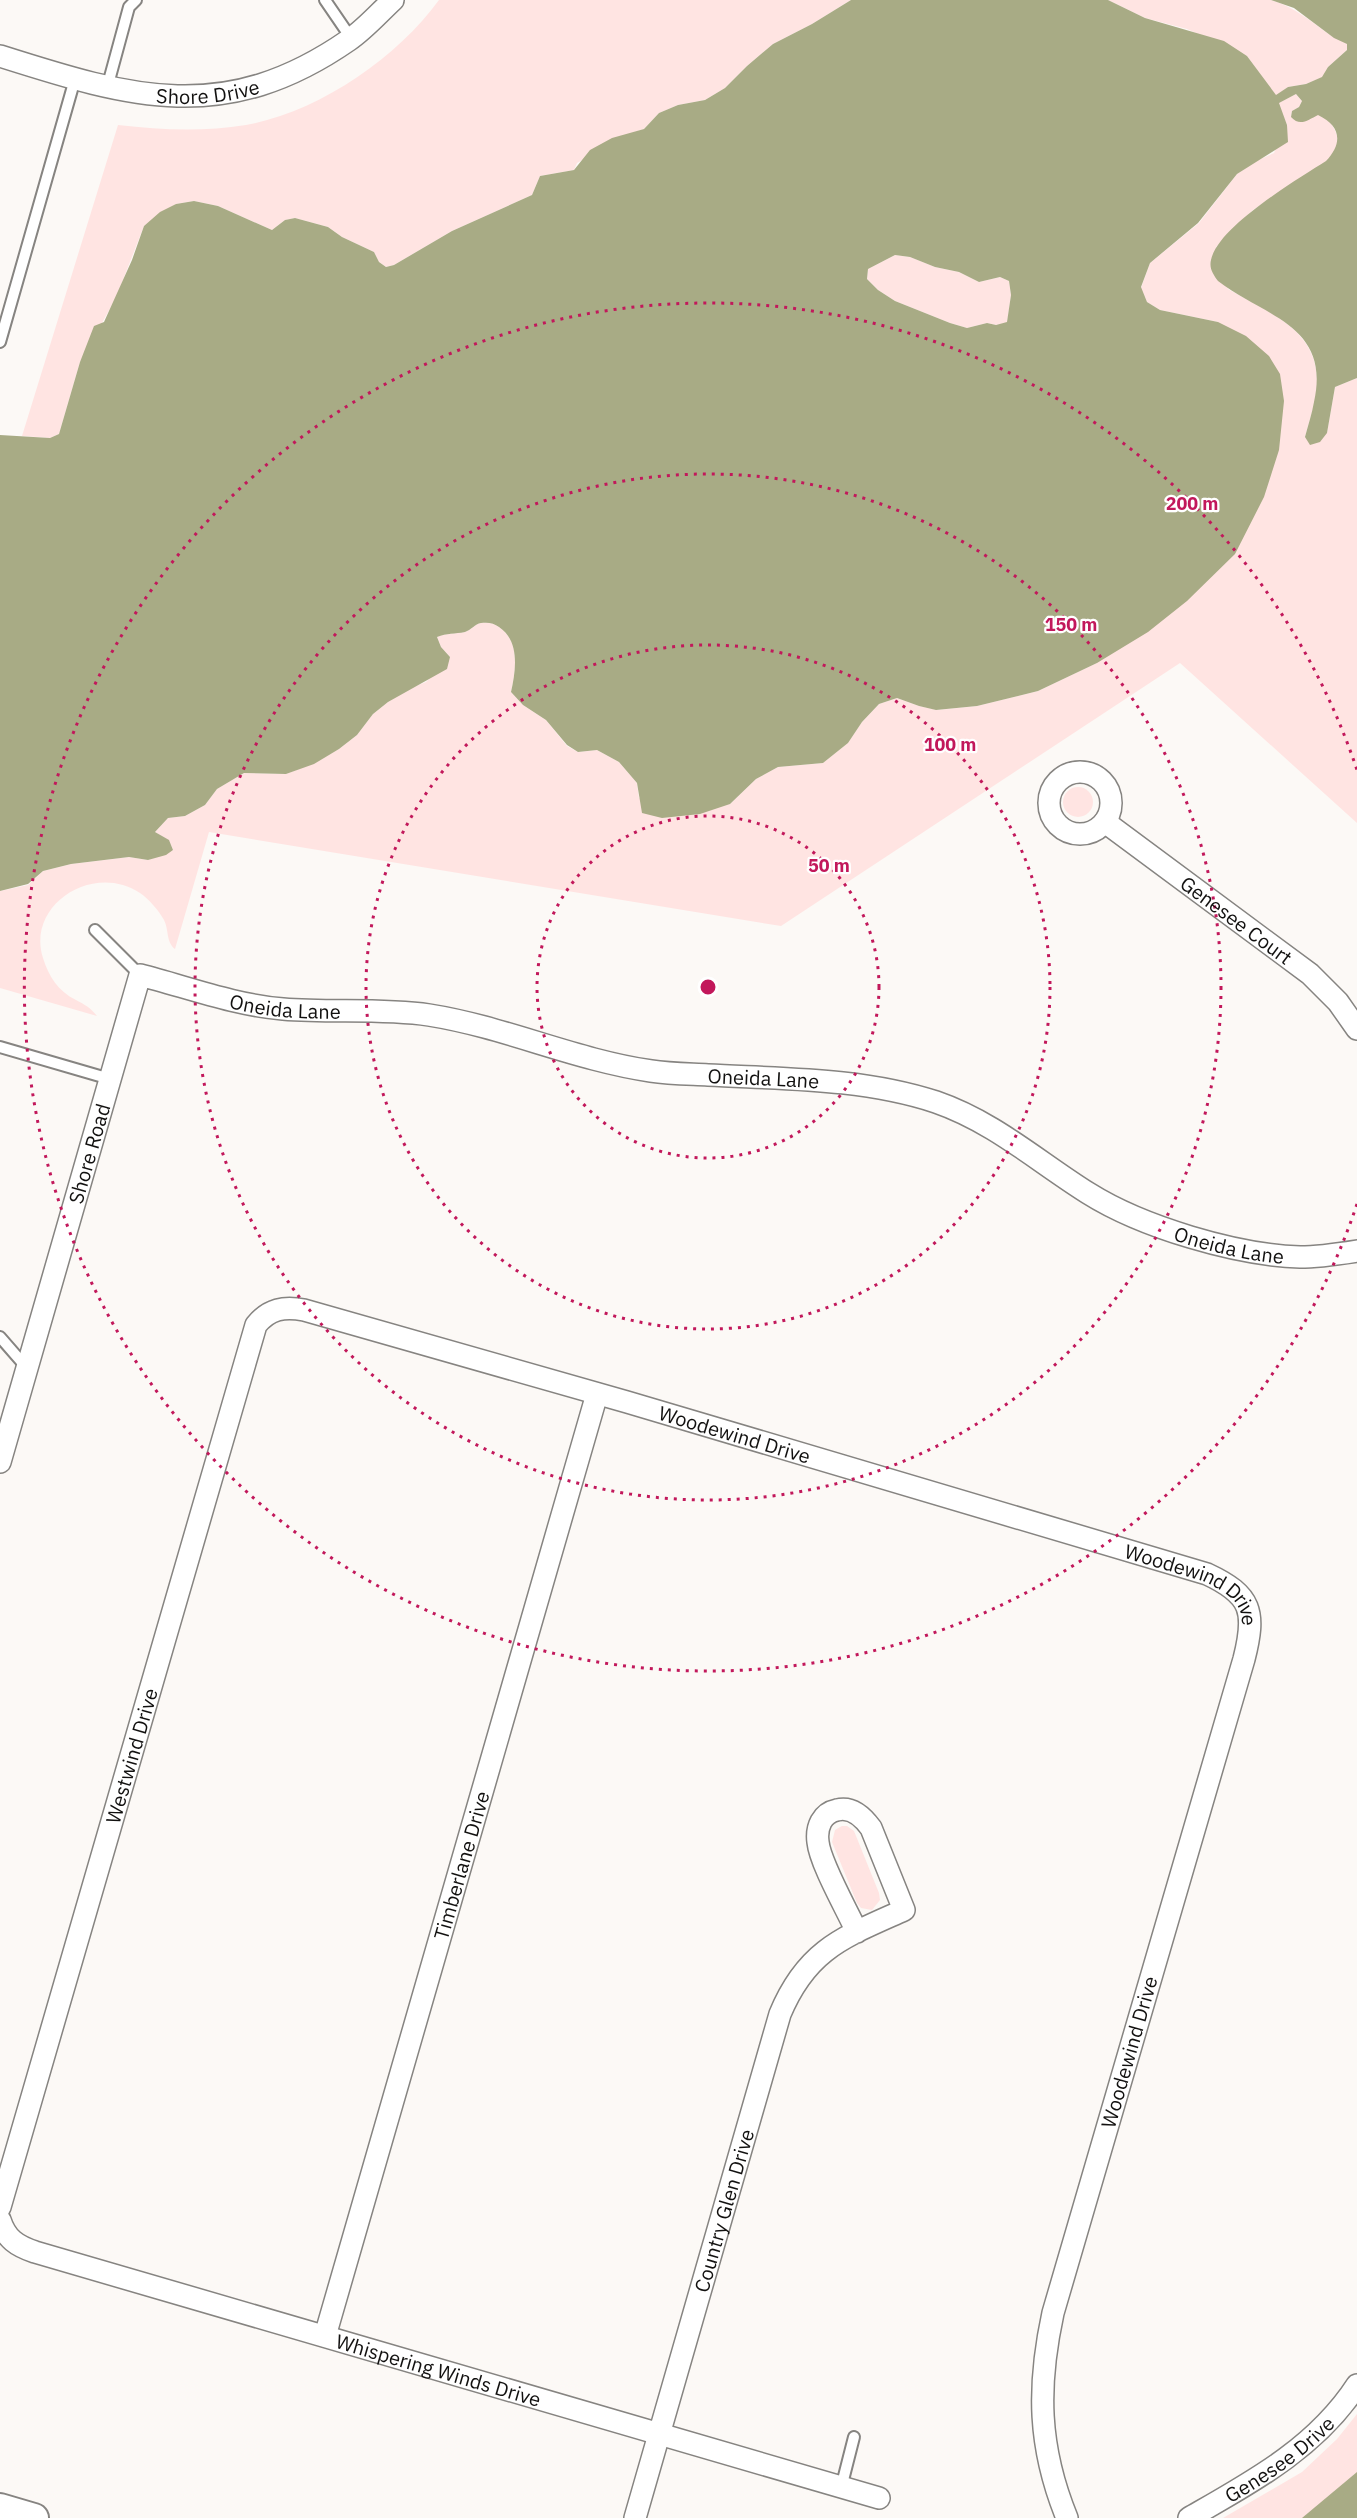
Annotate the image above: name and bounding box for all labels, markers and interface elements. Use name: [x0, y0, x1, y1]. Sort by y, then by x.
street label: Shore Drive: [155, 72, 262, 110]
text: 200 m: [1166, 492, 1218, 515]
text: 150 m: [1045, 613, 1097, 636]
text: 100 m: [924, 733, 976, 756]
text: 50 m: [808, 854, 850, 877]
street label: Genesee Court: [1175, 869, 1298, 970]
centre of rings: [698, 977, 718, 997]
street label: Oneida Lane: [227, 987, 341, 1024]
street label: Oneida Lane: [707, 1062, 820, 1094]
street label: Shore Road: [61, 1100, 116, 1207]
street label: Oneida Lane: [1171, 1219, 1285, 1269]
street label: Woodewind Drive: [656, 1399, 814, 1469]
street label: Woodewind Drive: [1122, 1537, 1264, 1626]
street label: Westwind Drive: [99, 1685, 163, 1826]
street label: Timberlane Drive: [427, 1788, 495, 1943]
street label: Woodewind Drive: [1094, 1973, 1164, 2131]
street label: Country Glen Drive: [687, 2126, 760, 2295]
street label: Whispering Winds Drive: [333, 2327, 544, 2412]
street label: Genesee Drive: [1219, 2410, 1340, 2508]

